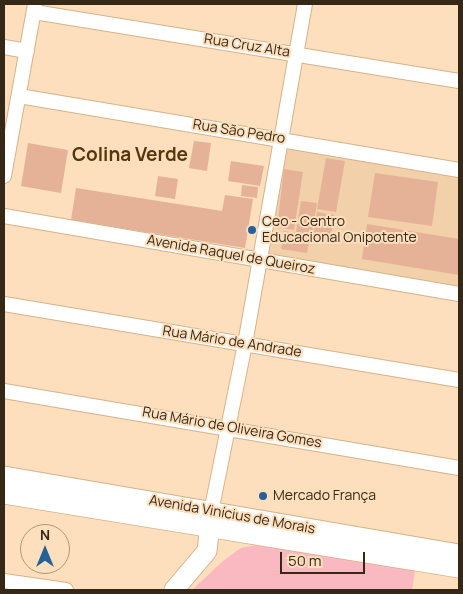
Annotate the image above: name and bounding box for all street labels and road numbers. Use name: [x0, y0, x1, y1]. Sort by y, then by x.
street label: Rua Cruz Alta: [203, 31, 291, 61]
street label: Rua São Pedro: [192, 116, 286, 148]
street label: Avenida Raquel de Queiroz: [146, 232, 316, 278]
street label: Rua Mário de Andrade: [161, 323, 303, 361]
street label: Rua Mário de Oliveira Gomes: [141, 404, 323, 452]
street label: Avenida Vinícius de Morais: [148, 492, 316, 538]

